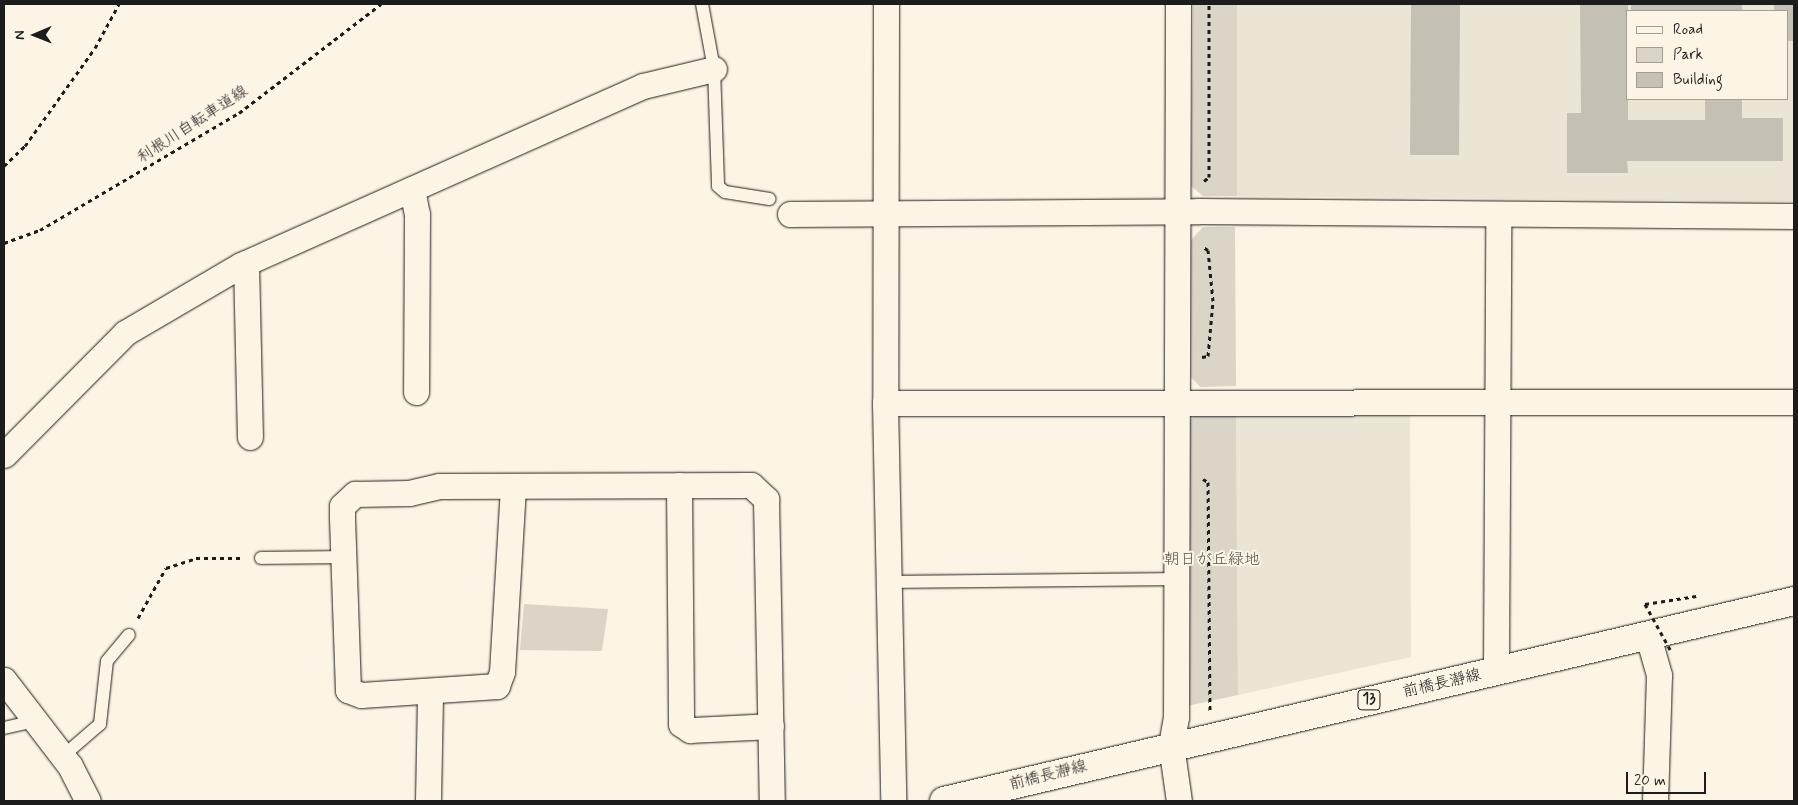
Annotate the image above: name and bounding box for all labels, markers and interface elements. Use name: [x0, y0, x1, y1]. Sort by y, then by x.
north arrow: [10, 10, 60, 60]
legend: [1626, 10, 1788, 100]
text: Road: [1673, 20, 1703, 40]
text: N: [11, 30, 29, 40]
text: Park: [1673, 45, 1703, 65]
text: Building: [1673, 70, 1723, 90]
street label: 利根川自転車道線: [134, 82, 252, 168]
park label: 朝日が丘緑地: [1164, 550, 1260, 570]
street label: 前橋長瀞線: [1401, 666, 1483, 702]
road number: 13: [1356, 688, 1382, 712]
street label: 前橋長瀞線: [1007, 757, 1089, 795]
scale bar: [1628, 762, 1708, 794]
text: 20 m: [1634, 771, 1666, 791]

